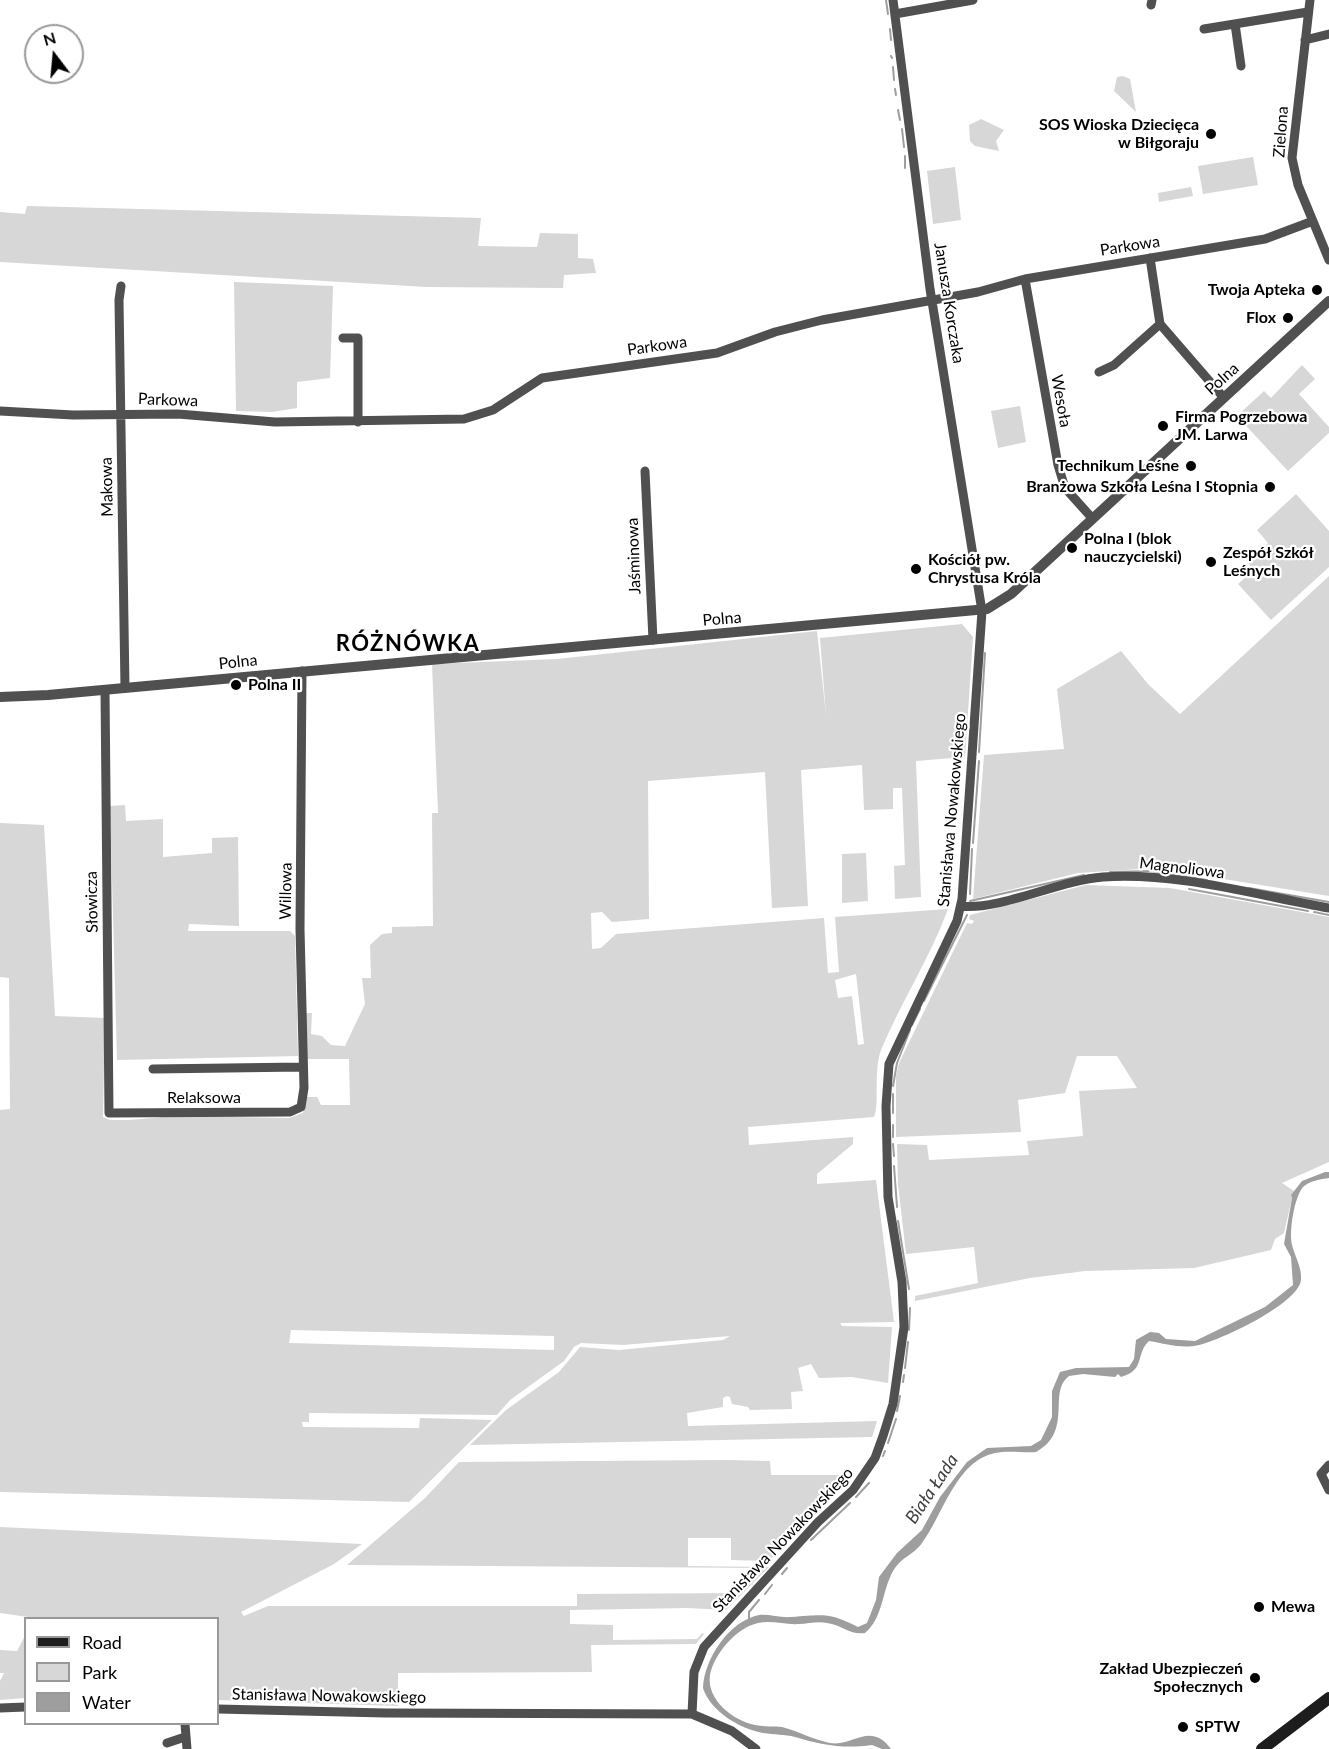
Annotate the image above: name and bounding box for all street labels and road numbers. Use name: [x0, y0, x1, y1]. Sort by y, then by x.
street label: Zielona: [1270, 106, 1292, 158]
street label: Parkowa: [1099, 232, 1161, 260]
street label: Janusza Korczaka: [930, 241, 968, 365]
street label: Parkowa: [626, 332, 688, 360]
street label: Polna: [1201, 359, 1243, 399]
street label: Wesoła: [1047, 373, 1075, 429]
street label: Parkowa: [138, 389, 198, 411]
street label: Makowa: [97, 457, 117, 517]
street label: Jaśminowa: [623, 517, 645, 595]
street label: Polna: [702, 608, 742, 630]
street label: Polna: [218, 650, 258, 674]
street label: Stanisława Nowakowskiego: [934, 712, 970, 908]
street label: Magnoliowa: [1138, 853, 1226, 883]
street label: Willowa: [276, 862, 296, 920]
street label: Słowicza: [82, 871, 102, 933]
street label: Relaksowa: [167, 1088, 241, 1108]
street label: Stanisława Nowakowskiego: [709, 1464, 857, 1616]
street label: Stanisława Nowakowskiego: [232, 1685, 426, 1707]

